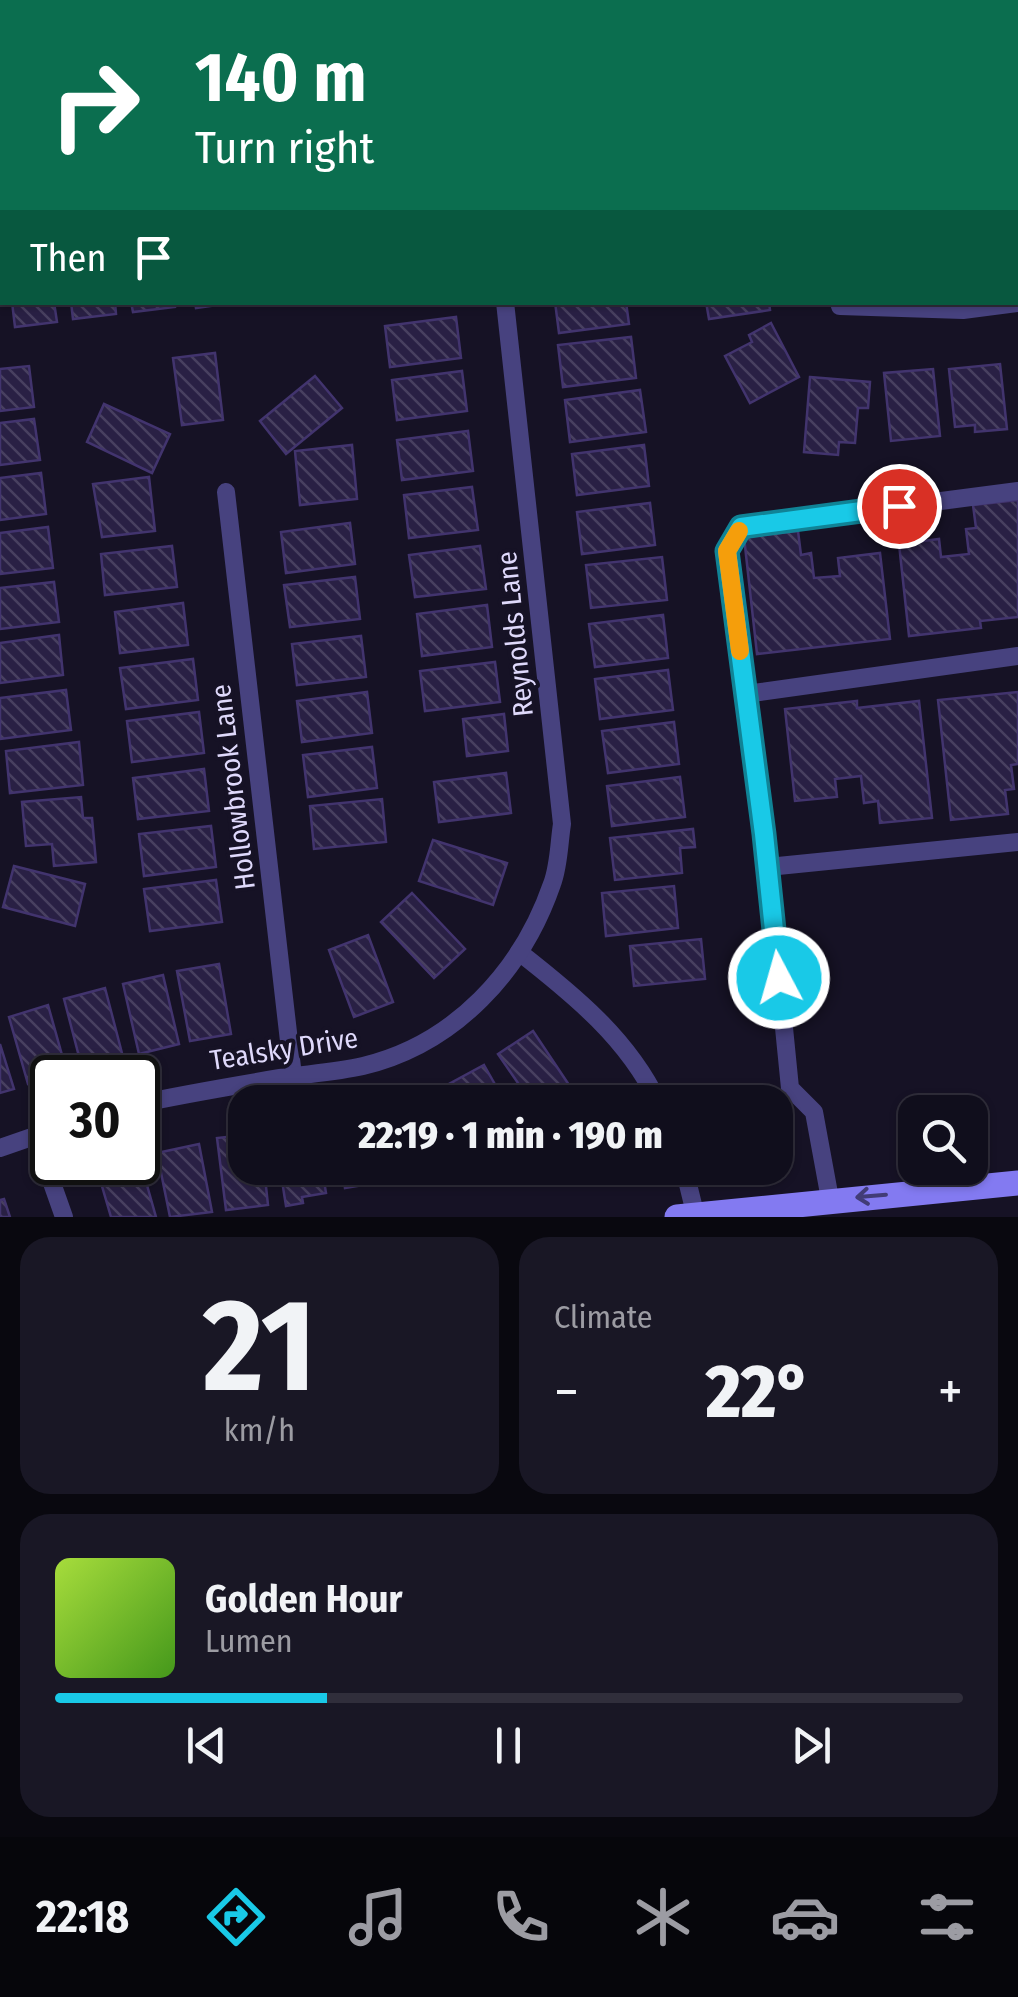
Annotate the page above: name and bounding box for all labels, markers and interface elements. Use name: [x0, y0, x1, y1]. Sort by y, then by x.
text: 140 m: [195, 36, 367, 120]
icon: right: [30, 40, 160, 170]
text: Turn right: [195, 121, 374, 175]
icon: arrive: [126, 230, 181, 285]
text: Then: [30, 235, 106, 281]
pin: [857, 464, 942, 549]
icon: arrive: [872, 479, 927, 534]
street label: Reynolds Lane: [490, 550, 540, 718]
street label: Hollowbrook Lane: [204, 682, 262, 892]
position arrow: [727, 926, 831, 1030]
street label: Tealsky Drive: [208, 1021, 360, 1077]
speed limit sign: 30: [30, 1055, 160, 1185]
map controls: [898, 1095, 988, 1185]
button: search: [898, 1095, 988, 1185]
text: 22:19 · 1 min · 190 m: [358, 1112, 663, 1158]
one-way arrow: [855, 1186, 887, 1205]
text: 21: [203, 1268, 316, 1424]
text: Climate: [554, 1298, 653, 1336]
text: 22°: [706, 1347, 811, 1437]
text: −: [554, 1359, 579, 1425]
text: +: [938, 1359, 963, 1425]
text: km/h: [224, 1411, 295, 1449]
text: Golden Hour: [205, 1576, 403, 1622]
text: Lumen: [205, 1622, 293, 1660]
icon: previous: [179, 1718, 234, 1773]
icon: pause: [481, 1718, 536, 1773]
icon: next: [784, 1718, 839, 1773]
icon: directions: [201, 1882, 271, 1952]
icon: music: [343, 1882, 413, 1952]
icon: phone: [486, 1882, 556, 1952]
icon: climate: [628, 1882, 698, 1952]
icon: car: [770, 1882, 840, 1952]
icon: filters: [912, 1882, 982, 1952]
text: 22:18: [36, 1890, 129, 1944]

